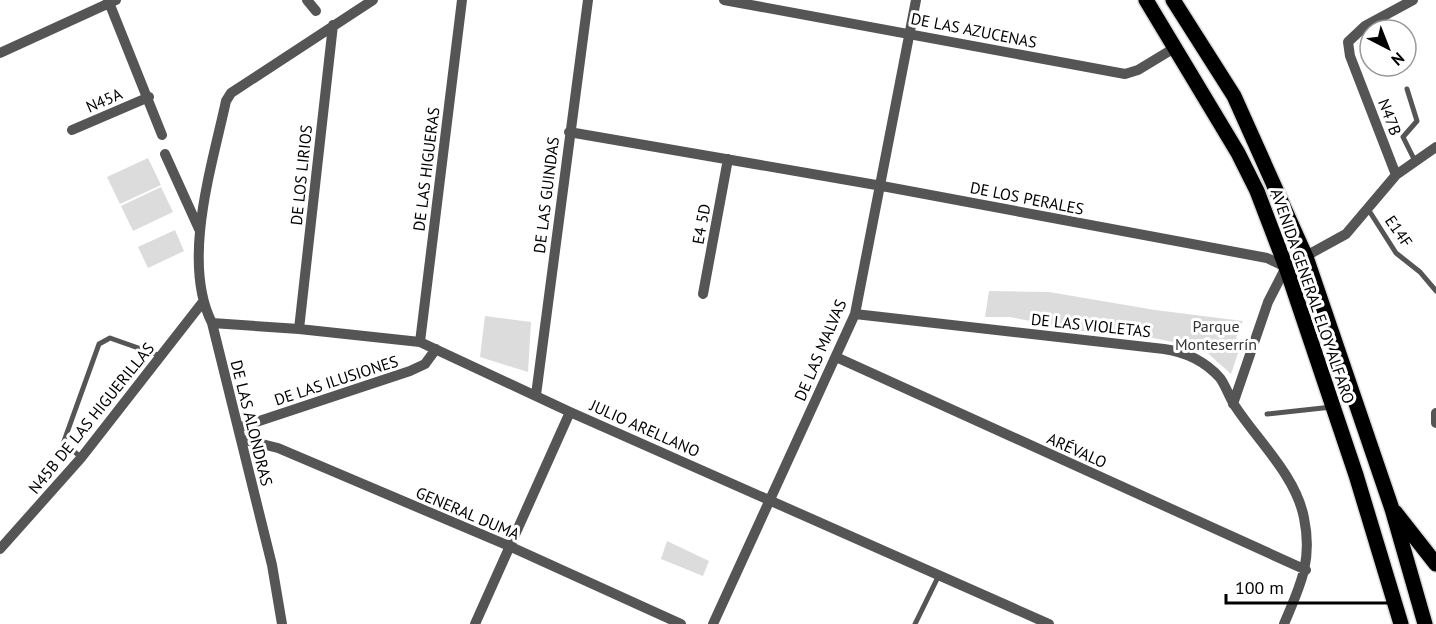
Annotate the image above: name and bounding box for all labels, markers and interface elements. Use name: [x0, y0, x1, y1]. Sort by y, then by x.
street label: DE LAS AZUCENAS: [909, 8, 1039, 52]
north arrow: [1358, 18, 1418, 78]
text: N: [1387, 48, 1409, 70]
street label: N45A: [83, 83, 126, 117]
street label: N47B: [1374, 96, 1406, 138]
street label: DE LAS HIGUERAS: [408, 106, 444, 232]
street label: DE LOS LIRIOS: [286, 124, 316, 226]
street label: DE LAS GUINDAS: [529, 136, 563, 254]
street label: DE LOS PERALES: [968, 177, 1086, 219]
street label: AVENIDA GENERAL ELOY ALFARO: [1267, 186, 1359, 406]
street label: E4 5D: [688, 202, 714, 246]
street label: E14F: [1381, 211, 1417, 251]
street label: DE LAS MALVAS: [790, 296, 850, 404]
street label: DE LAS VIOLETAS: [1030, 309, 1152, 341]
park label: Parque Monteserrín: [1175, 316, 1257, 354]
street label: N45B DE LAS HIGUERILLAS: [24, 338, 158, 498]
street label: DE LAS ILUSIONES: [272, 351, 400, 409]
street label: DE LAS ALONDRAS: [227, 358, 277, 488]
street label: JULIO ARELLANO: [586, 394, 703, 461]
street label: ARÉVALO: [1044, 428, 1110, 472]
street label: GENERAL DUMA: [413, 482, 524, 544]
scale bar: [1226, 567, 1396, 605]
text: 100 m: [1235, 576, 1284, 599]

